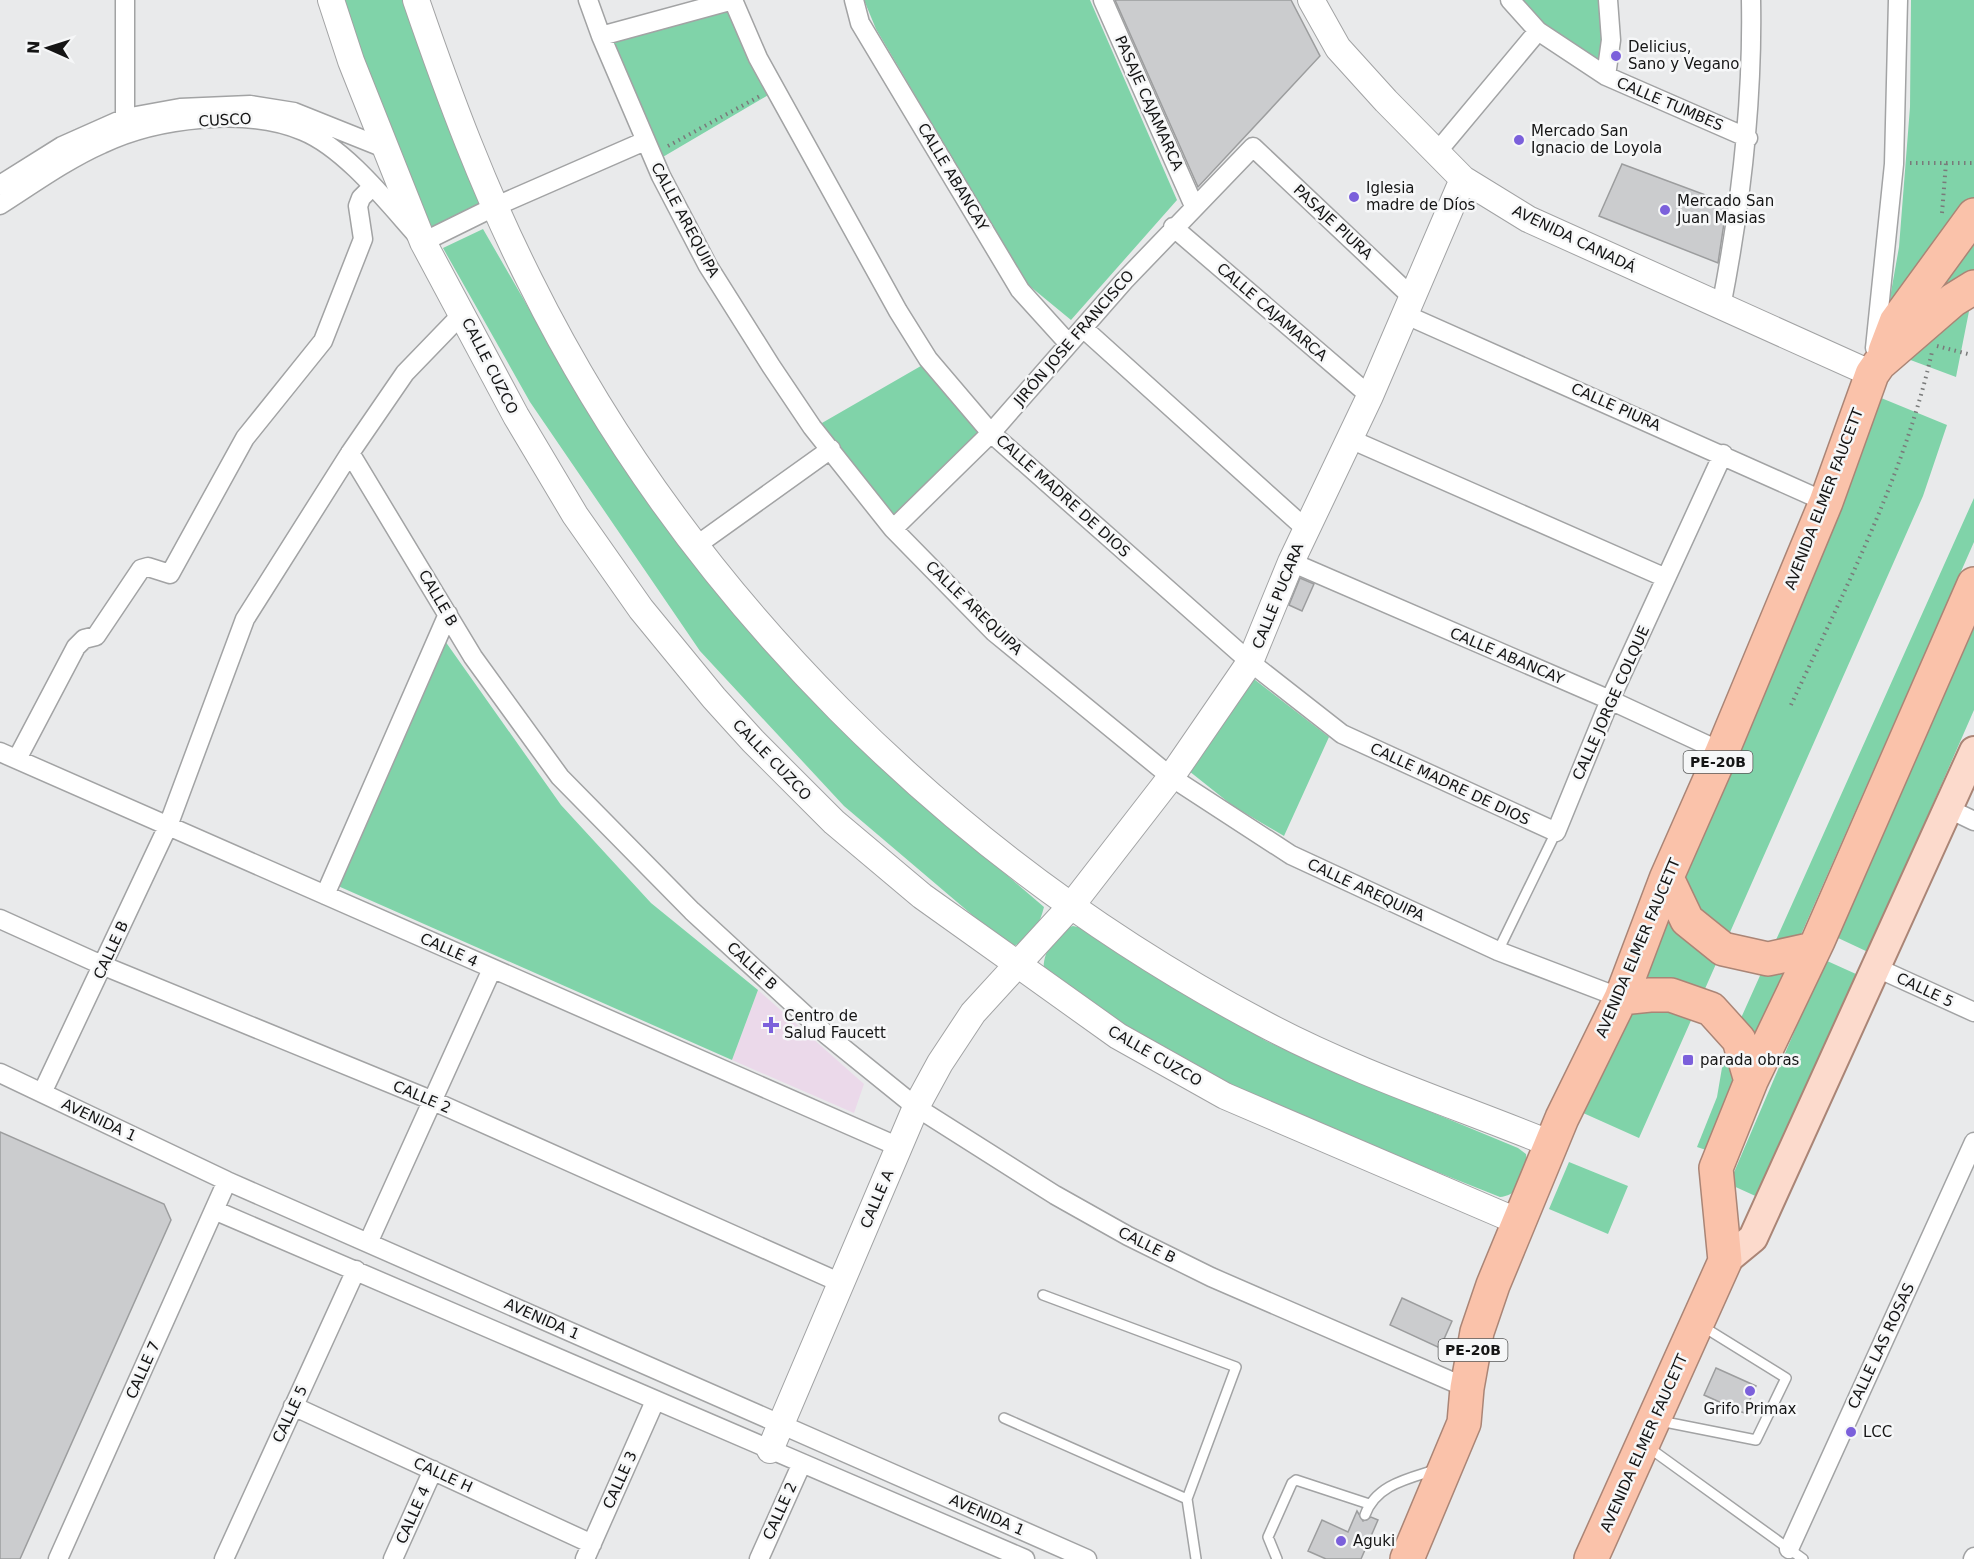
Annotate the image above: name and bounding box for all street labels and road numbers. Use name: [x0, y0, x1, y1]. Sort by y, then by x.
street label: PASAJE CAJAMARCA: [1111, 33, 1187, 174]
street label: CALLE TUMBES: [1614, 73, 1726, 135]
street label: CUSCO: [198, 110, 252, 130]
street label: CALLE ABANCAY: [914, 120, 993, 235]
street label: CALLE AREQUIPA: [647, 160, 723, 281]
street label: PASAJE PIURA: [1290, 181, 1377, 264]
street label: AVENIDA CANADÁ: [1509, 200, 1640, 277]
street label: CALLE CAJAMARCA: [1213, 259, 1331, 365]
street label: JIRÓN JOSE FRANCISCO: [1009, 266, 1138, 410]
street label: CALLE CUZCO: [458, 315, 522, 417]
street label: CALLE PIURA: [1568, 379, 1664, 435]
street label: AVENIDA ELMER FAUCETT: [1781, 405, 1867, 592]
street label: CALLE MADRE DE DIOS: [992, 431, 1134, 561]
street label: CALLE PUCARA: [1249, 540, 1308, 652]
street label: CALLE AREQUIPA: [922, 557, 1027, 659]
street label: CALLE B: [415, 567, 461, 629]
street label: CALLE JORGE COLQUE: [1569, 623, 1653, 783]
street label: CALLE ABANCAY: [1447, 624, 1568, 689]
street label: CALLE CUZCO: [729, 716, 815, 804]
street label: CALLE MADRE DE DIOS: [1367, 739, 1533, 829]
road number: PE-20B: [1684, 751, 1752, 773]
street label: CALLE AREQUIPA: [1304, 855, 1428, 925]
street label: AVENIDA ELMER FAUCETT: [1592, 855, 1684, 1040]
street label: CALLE B: [90, 918, 132, 982]
street label: CALLE 4: [417, 929, 481, 971]
street label: CALLE B: [723, 938, 781, 994]
street label: CALLE 5: [1893, 969, 1957, 1011]
street label: CALLE CUZCO: [1105, 1022, 1205, 1090]
street label: CALLE 2: [390, 1077, 454, 1117]
street label: AVENIDA 1: [59, 1095, 139, 1145]
street label: CALLE A: [857, 1166, 898, 1231]
street label: CALLE B: [1115, 1223, 1179, 1267]
street label: CALLE LAS ROSAS: [1844, 1280, 1918, 1412]
street label: AVENIDA 1: [502, 1294, 582, 1344]
street label: CALLE 7: [122, 1338, 164, 1402]
road number: PE-20B: [1438, 1339, 1508, 1361]
street label: AVENIDA ELMER FAUCETT: [1597, 1350, 1692, 1535]
street label: CALLE 5: [269, 1382, 311, 1446]
street label: CALLE 3: [599, 1448, 641, 1512]
street label: CALLE H: [411, 1454, 475, 1496]
street label: CALLE 2: [759, 1479, 801, 1543]
street label: CALLE 4: [392, 1483, 434, 1547]
street label: AVENIDA 1: [947, 1490, 1027, 1540]

